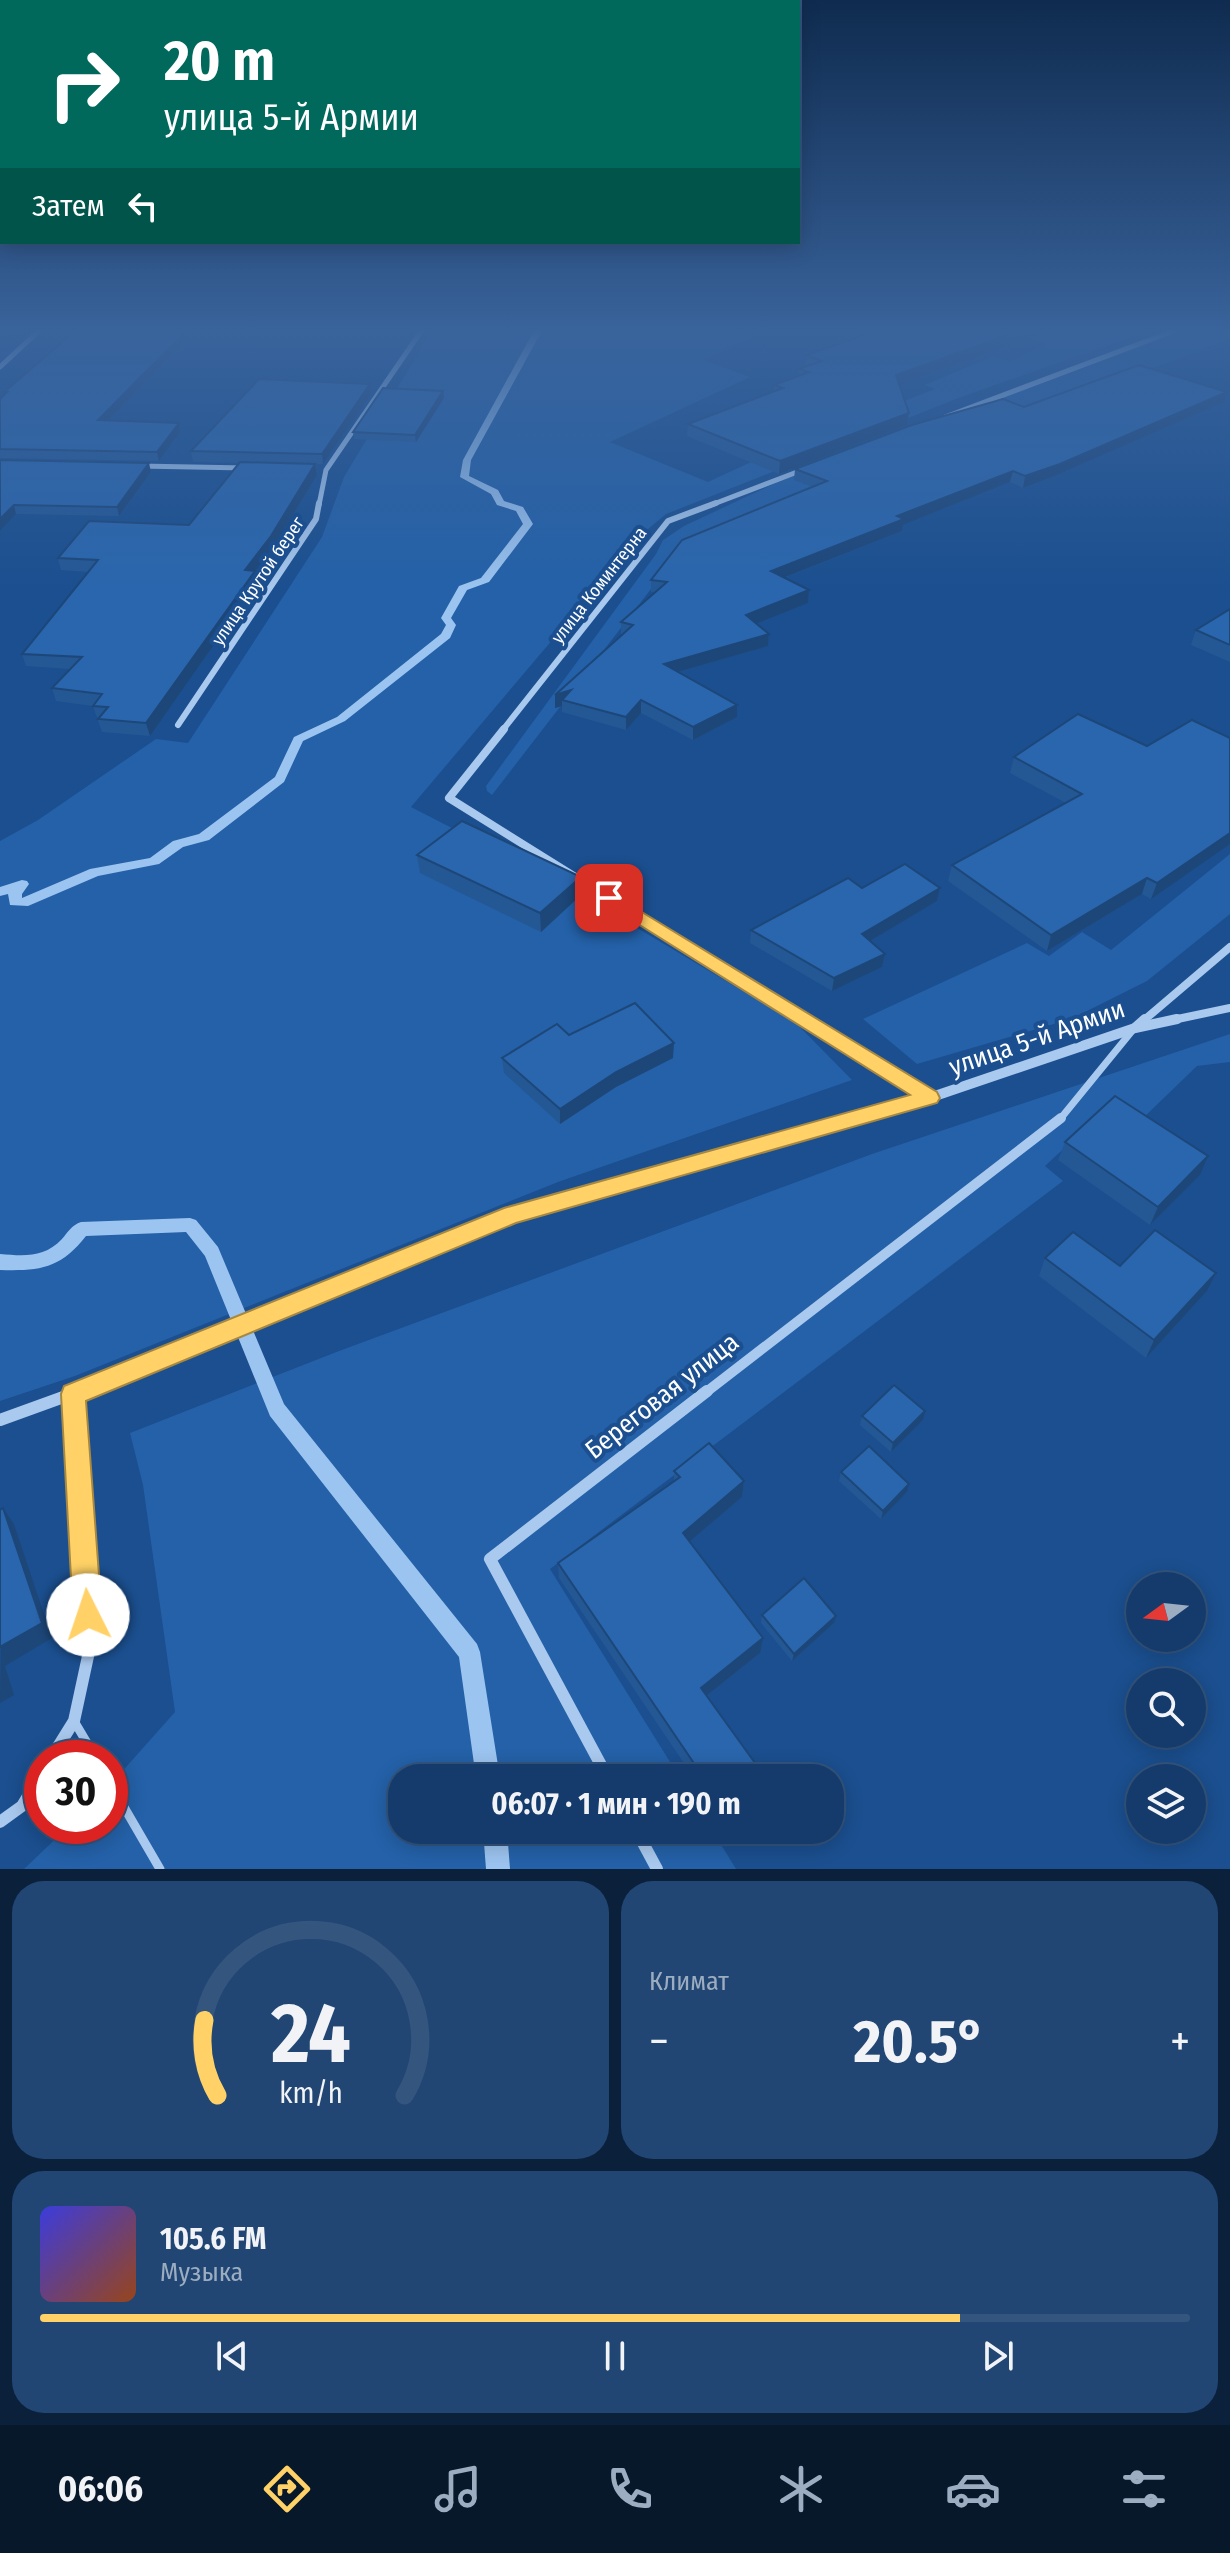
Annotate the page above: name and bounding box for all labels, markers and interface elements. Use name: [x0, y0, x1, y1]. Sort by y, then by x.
text: 20 m: [164, 28, 275, 95]
icon: right: [32, 32, 136, 136]
text: улица 5-й Армии: [164, 96, 419, 140]
icon: left: [121, 184, 165, 228]
text: Затем: [32, 188, 105, 224]
street label: улица Крутой берег: [207, 512, 309, 649]
street label: улица Коминтерна: [547, 522, 652, 648]
pin: [575, 864, 643, 932]
icon: arrive: [587, 876, 631, 920]
street label: улица 5-й Армии: [945, 993, 1129, 1083]
street label: Береговая улица: [579, 1327, 745, 1465]
north arrow: [1126, 1572, 1206, 1652]
map controls: [1126, 1572, 1206, 1844]
position arrow: [46, 1573, 130, 1657]
button: search: [1126, 1668, 1206, 1748]
speed limit sign: 30: [24, 1740, 128, 1844]
button: layers: [1126, 1764, 1206, 1844]
text: 06:07 · 1 мин · 190 m: [491, 1786, 741, 1822]
text: Климат: [649, 1966, 729, 1997]
text: 24: [270, 1984, 350, 2084]
text: 20.5°: [854, 2006, 985, 2078]
text: −: [649, 2015, 669, 2068]
text: +: [1170, 2015, 1190, 2068]
text: km/h: [279, 2076, 342, 2111]
text: 105.6 FM: [160, 2221, 266, 2257]
text: Музыка: [160, 2257, 243, 2288]
icon: previous: [210, 2334, 254, 2378]
icon: pause: [593, 2334, 637, 2378]
icon: next: [976, 2334, 1020, 2378]
icon: directions: [259, 2461, 315, 2517]
icon: music: [430, 2461, 486, 2517]
icon: phone: [602, 2461, 658, 2517]
icon: climate: [773, 2461, 829, 2517]
icon: car: [945, 2461, 1001, 2517]
icon: filters: [1116, 2461, 1172, 2517]
text: 06:06: [58, 2467, 143, 2511]

